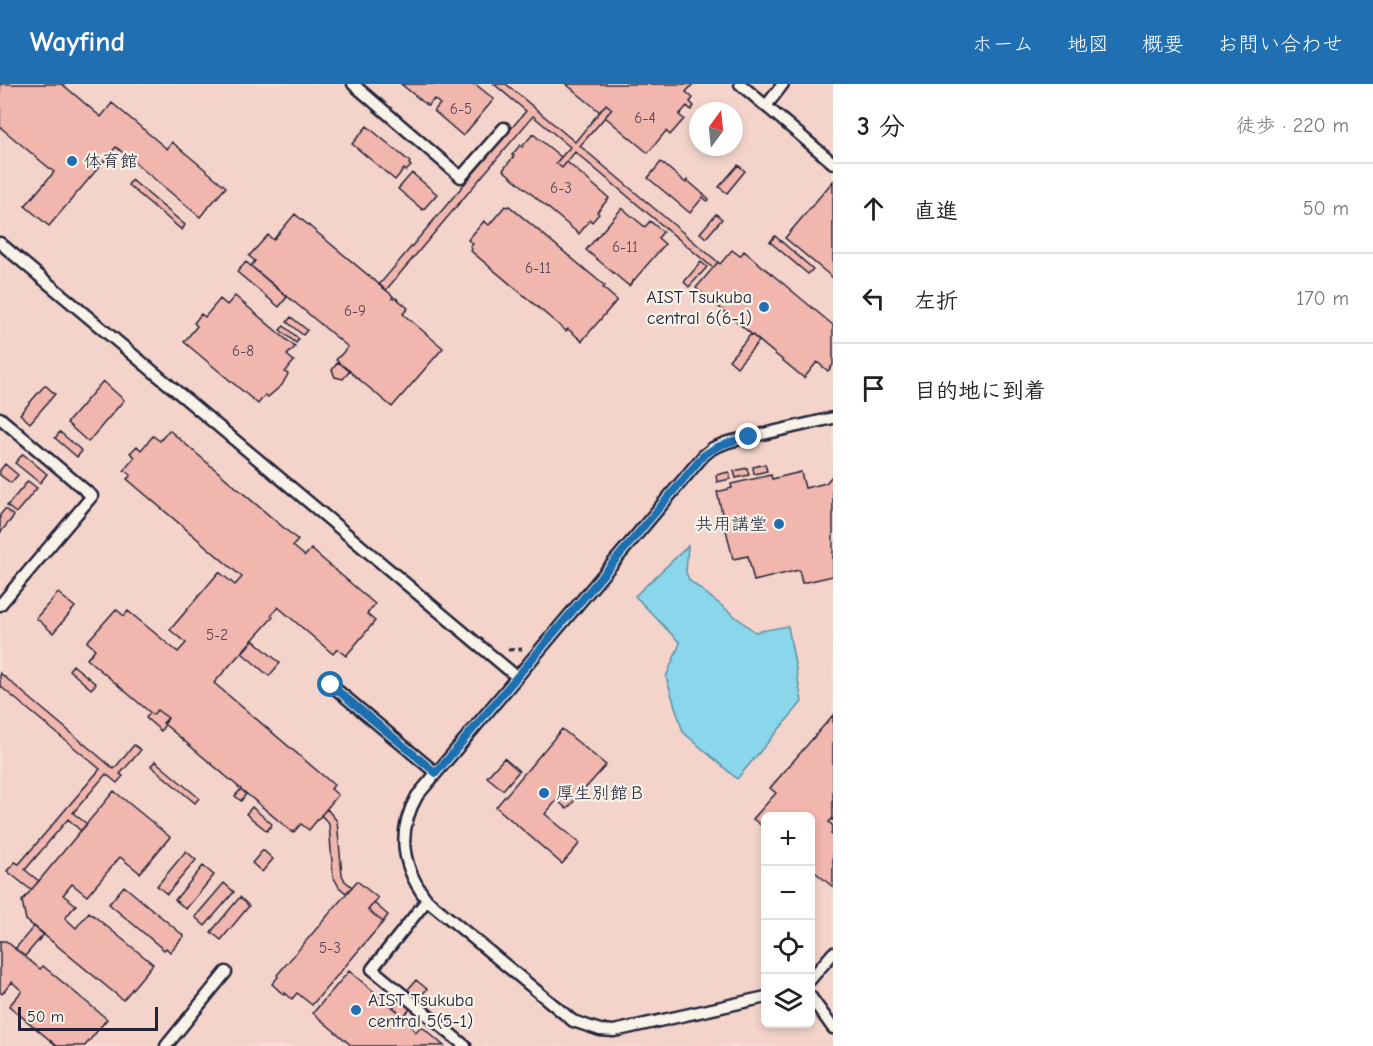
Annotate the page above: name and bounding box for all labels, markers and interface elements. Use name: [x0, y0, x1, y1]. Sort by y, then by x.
text: Wayfind: [30, 26, 125, 58]
text: ホーム: [972, 32, 1034, 56]
text: 地図: [1067, 32, 1109, 56]
text: 概要: [1142, 32, 1184, 56]
text: お問い合わせ: [1217, 32, 1343, 56]
house number: 6-5: [450, 100, 472, 118]
north arrow: [689, 102, 743, 156]
house number: 6-4: [634, 109, 656, 127]
text: 3 分: [857, 112, 905, 142]
text: 徒歩 · 220 m: [1236, 114, 1349, 137]
place label: 体育館: [84, 151, 138, 172]
marker: 体育館: [65, 154, 79, 168]
house number: 6-3: [550, 179, 572, 197]
icon: ahead: [857, 192, 890, 225]
text: 50 m: [1303, 197, 1349, 220]
text: 直進: [914, 198, 958, 224]
house number: 6-11: [612, 238, 638, 256]
house number: 6-11: [525, 259, 551, 277]
icon: left: [857, 282, 890, 315]
place label: AIST Tsukuba central 6(6-1): [646, 287, 752, 329]
text: 170 m: [1296, 287, 1349, 310]
text: 左折: [914, 288, 958, 314]
marker: AIST Tsukuba central 6(6-1): [757, 300, 771, 314]
house number: 6-9: [344, 302, 366, 320]
house number: 6-8: [232, 342, 254, 360]
icon: arrive: [857, 372, 890, 405]
text: 目的地に到着: [914, 378, 1046, 404]
route end: [735, 423, 761, 449]
place label: 共用講堂: [695, 514, 767, 535]
marker: 共用講堂: [772, 517, 786, 531]
house number: 5-2: [206, 626, 228, 644]
route start: [317, 671, 343, 697]
place label: 厚生別館Ｂ: [556, 783, 646, 804]
marker: 厚生別館Ｂ: [537, 786, 551, 800]
map controls: [761, 812, 815, 1028]
button: +: [761, 812, 815, 866]
button: −: [761, 866, 815, 920]
button: locate: [761, 920, 815, 974]
house number: 5-3: [319, 939, 341, 957]
button: layers: [761, 974, 815, 1028]
place label: AIST Tsukuba central 5(5-1): [368, 990, 474, 1032]
marker: AIST Tsukuba central 5(5-1): [349, 1003, 363, 1017]
scale bar: [18, 1004, 158, 1032]
text: 50 m: [27, 1008, 64, 1026]

